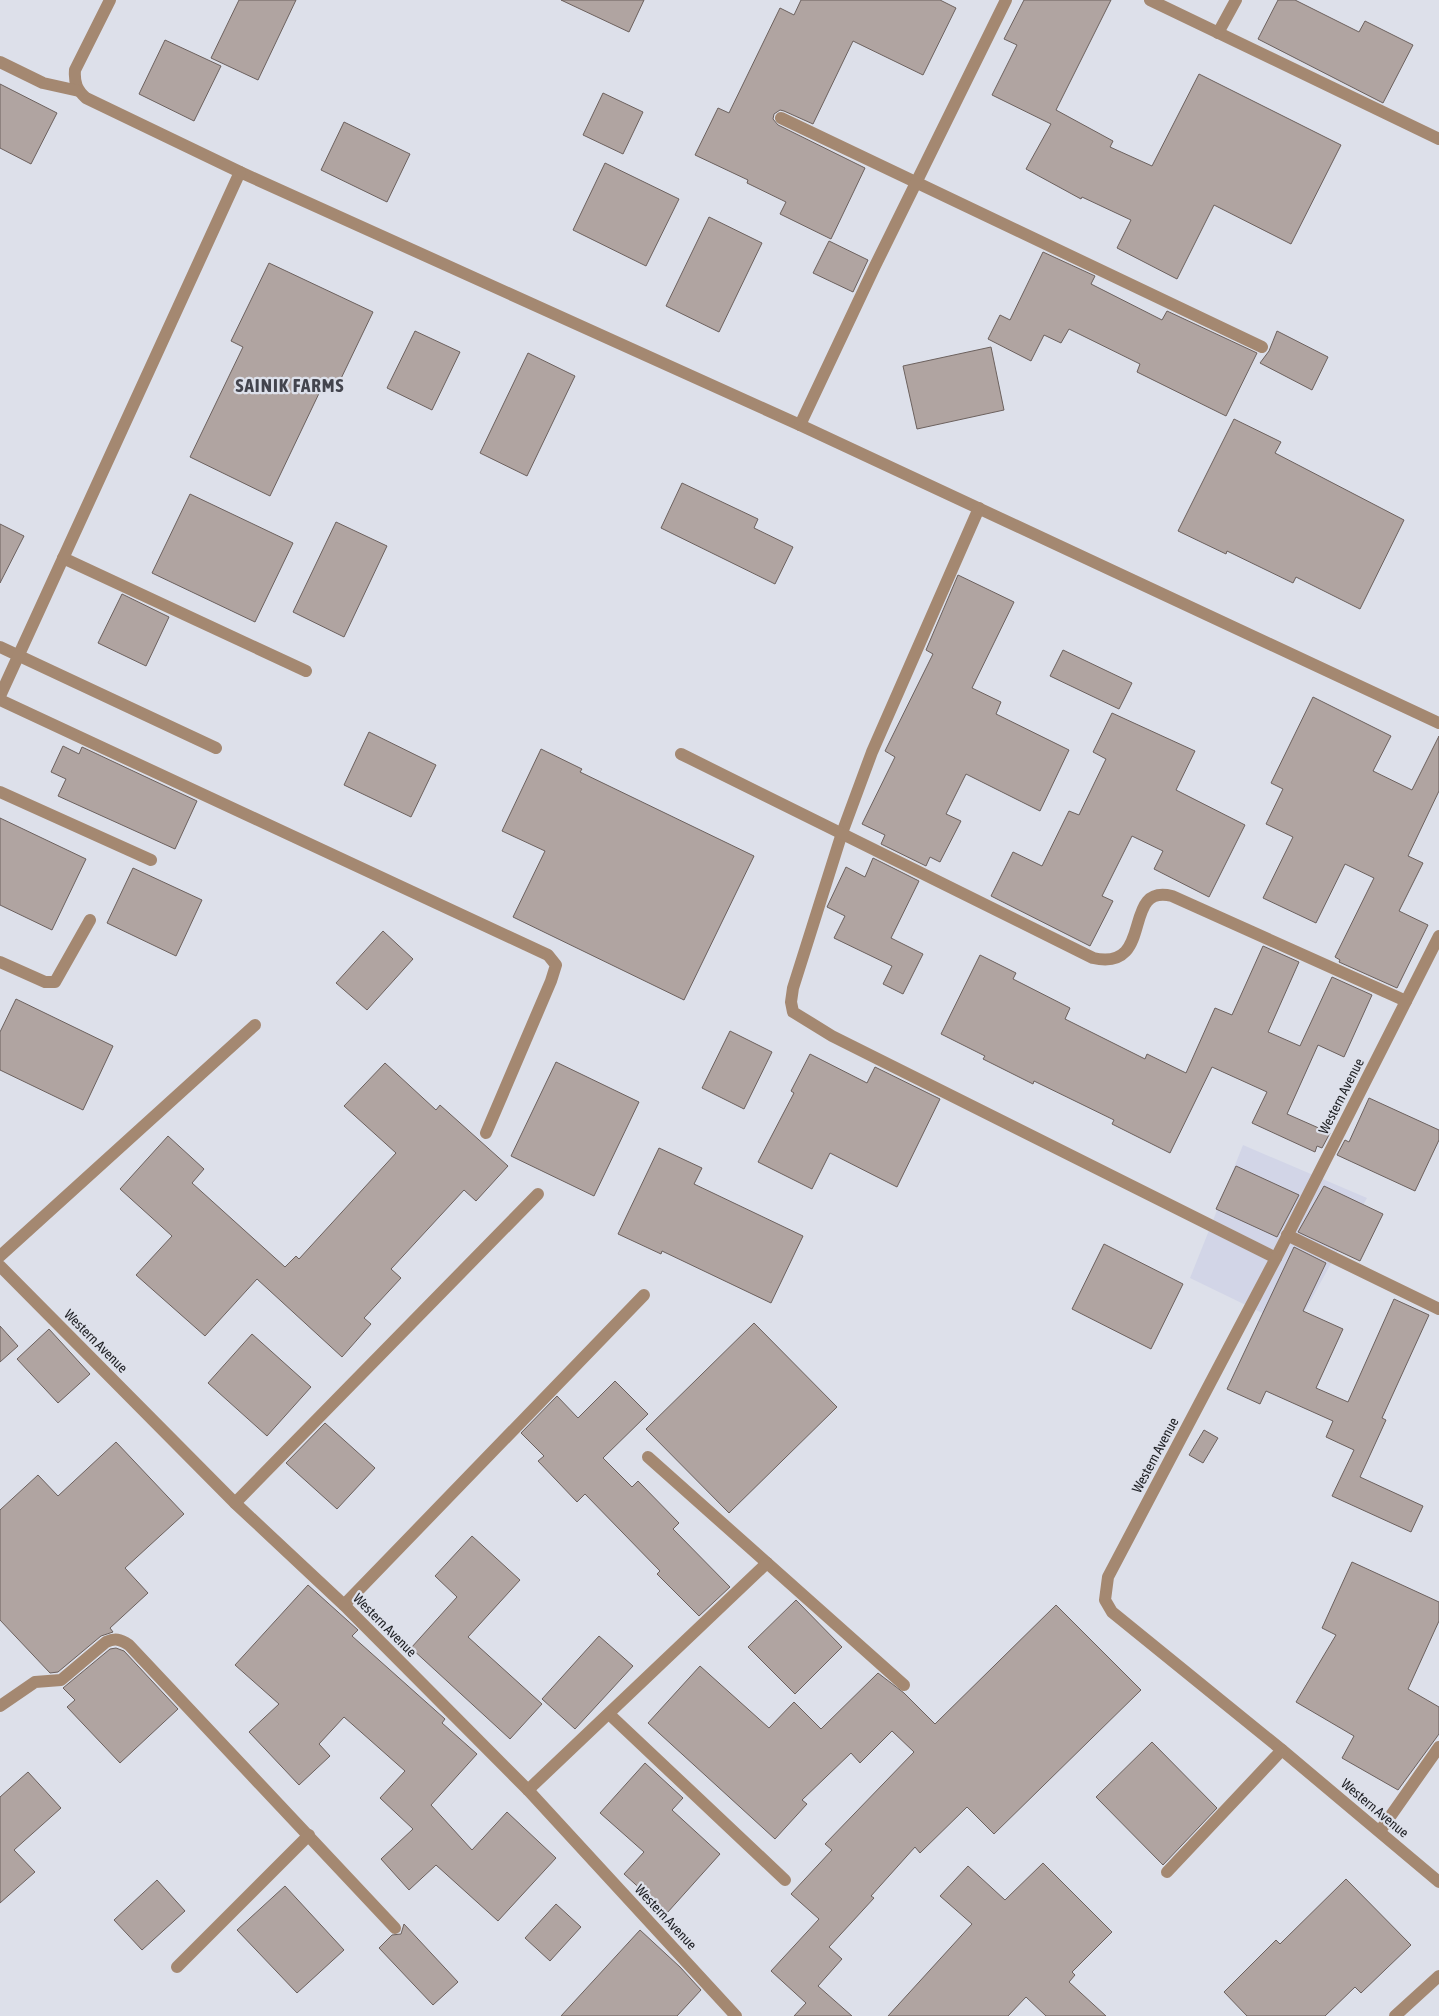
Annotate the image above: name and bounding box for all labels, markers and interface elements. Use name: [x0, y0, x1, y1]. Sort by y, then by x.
district label: SAINIK FARMS: [236, 374, 344, 396]
street label: Western Avenue: [1315, 1055, 1367, 1137]
street label: Western Avenue: [61, 1306, 131, 1376]
street label: Western Avenue: [1128, 1415, 1182, 1495]
street label: Western Avenue: [350, 1590, 420, 1660]
street label: Western Avenue: [1338, 1775, 1412, 1841]
street label: Western Avenue: [632, 1881, 700, 1953]

